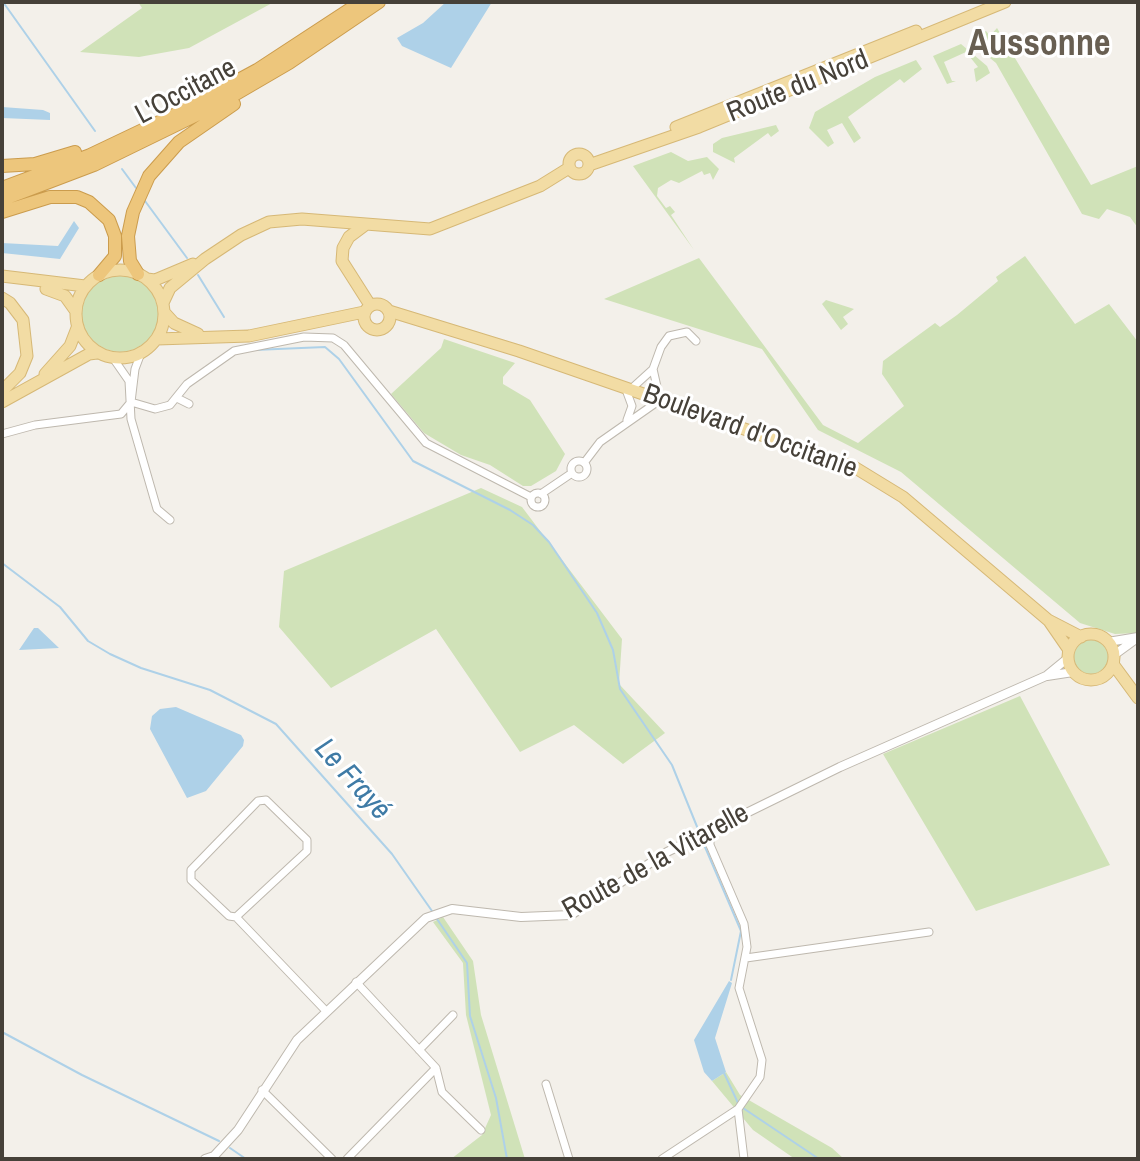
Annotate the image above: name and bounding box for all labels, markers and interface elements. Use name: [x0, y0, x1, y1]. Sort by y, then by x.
district label: Aussonne: [968, 23, 1110, 67]
street label: Route du Nord: [722, 43, 874, 131]
street label: L'Occitane: [130, 52, 242, 132]
street label: Boulevard d'Occitanie: [638, 378, 862, 486]
water label: Le Frayé: [306, 732, 398, 828]
street label: Route de la Vitarelle: [557, 797, 755, 927]

